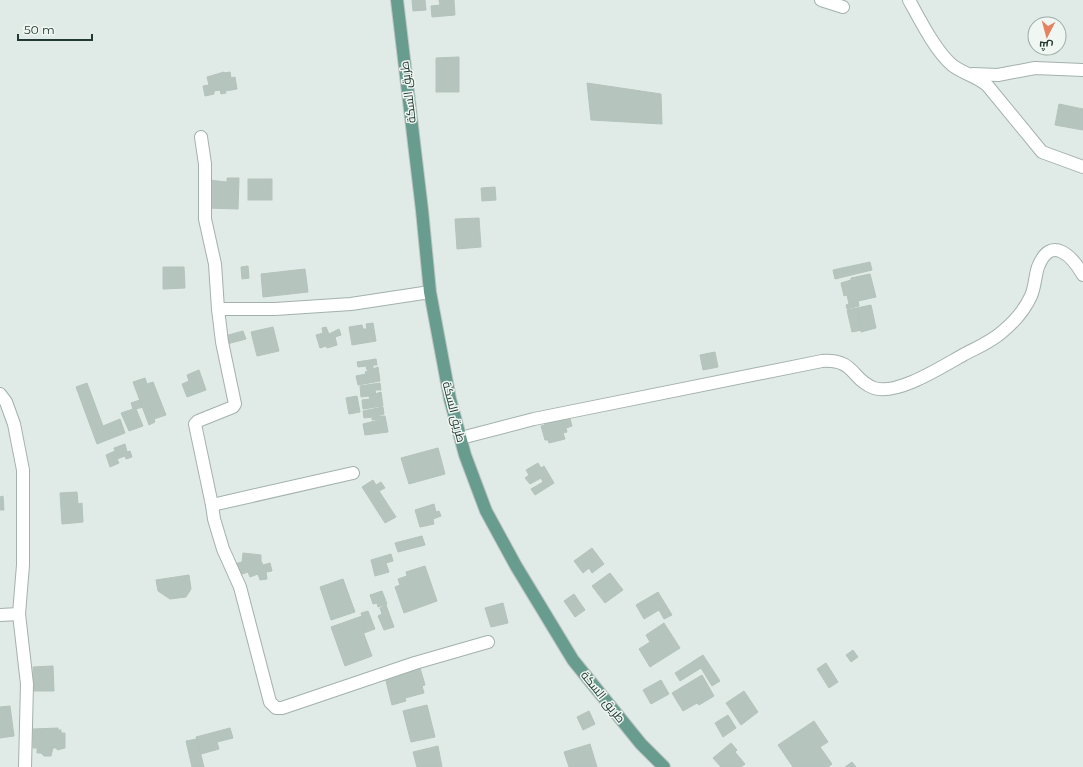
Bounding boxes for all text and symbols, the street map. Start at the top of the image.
scale bar [18,16,92,42]
north arrow [1027,16,1067,56]
text: 50 m [24,22,55,37]
text: ش [1038,38,1054,54]
street label: طريق السكة [396,60,419,124]
street label: طريق السكة [440,380,469,444]
street label: طريق السكة [578,668,629,726]

